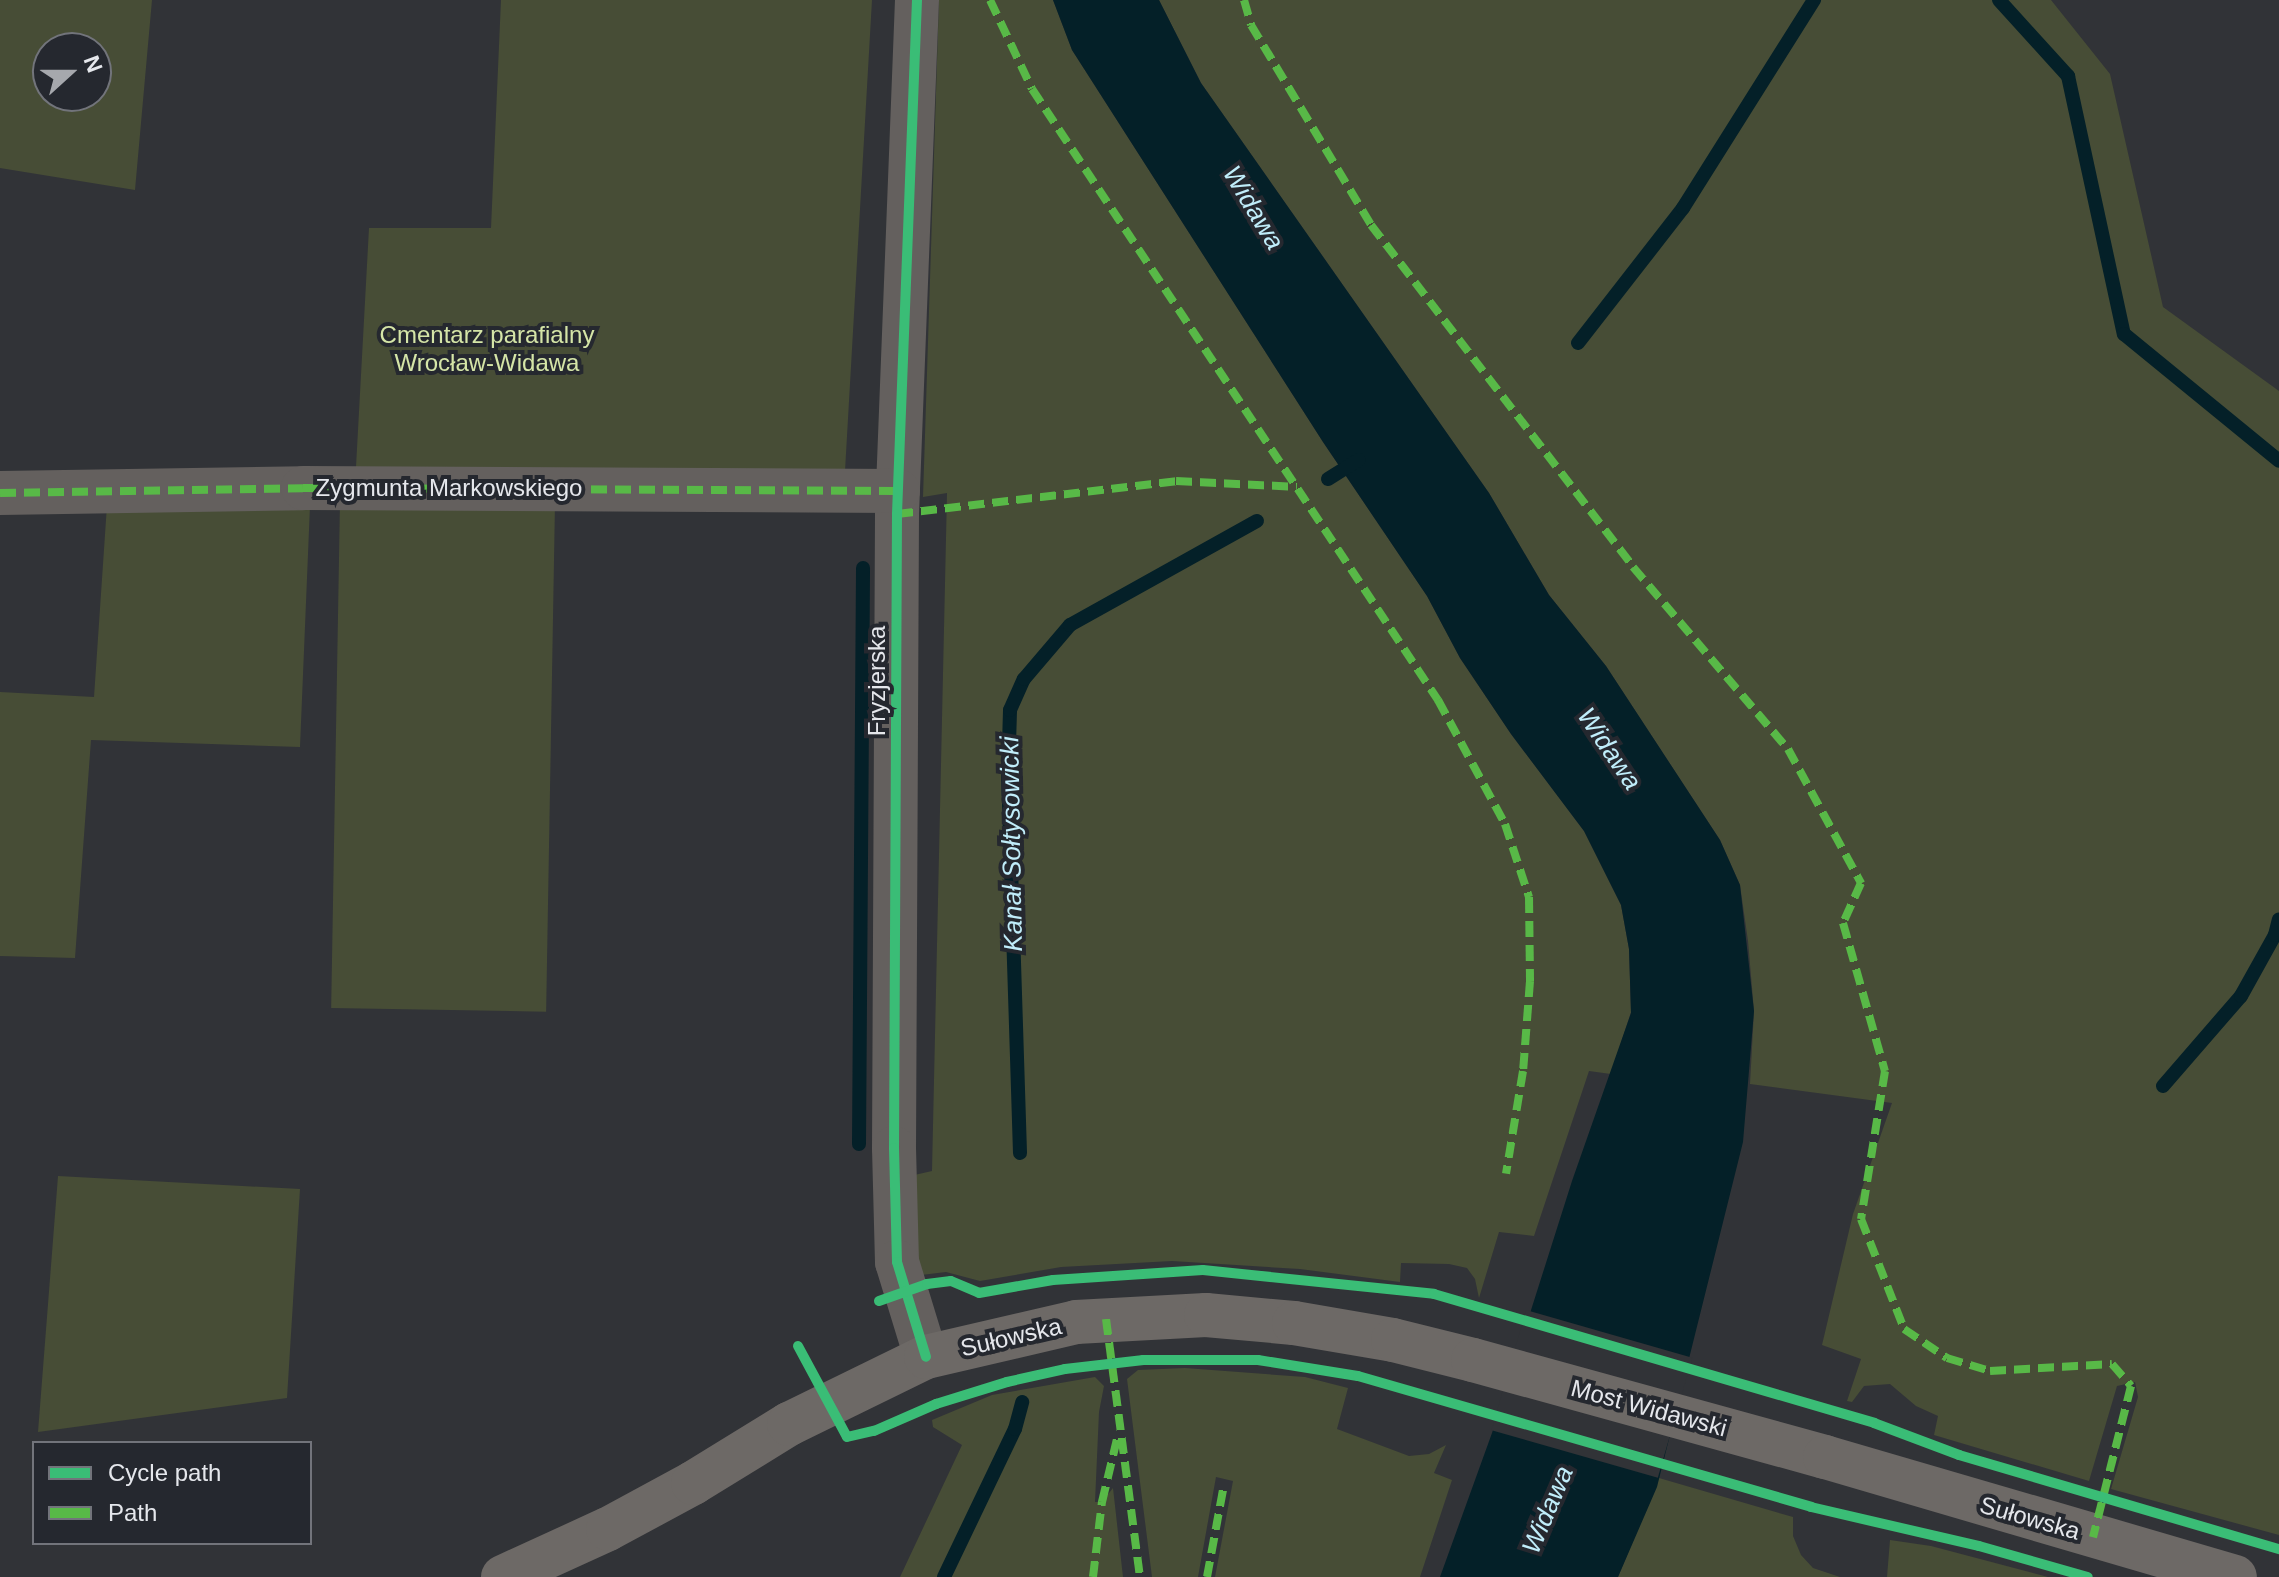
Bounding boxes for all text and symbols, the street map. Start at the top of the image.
north arrow [32,32,112,112]
text: N [78,52,108,76]
water label: Widawa [1216,160,1290,256]
park label: Cmentarz parafialny Wrocław-Widawa [380,321,594,377]
street label: Zygmunta Markowskiego [316,474,582,502]
street label: Fryzjerska [863,626,891,736]
water label: Widawa [1570,702,1648,796]
water label: Kanał Sołtysowicki [995,736,1029,952]
street label: Sułowska [958,1311,1064,1363]
street label: Most Widawski [1568,1373,1730,1443]
legend [32,1441,312,1545]
text: Cycle path [108,1459,221,1486]
water label: Widawa [1516,1461,1580,1559]
street label: Sułowska [1977,1490,2083,1546]
text: Path [108,1499,157,1526]

